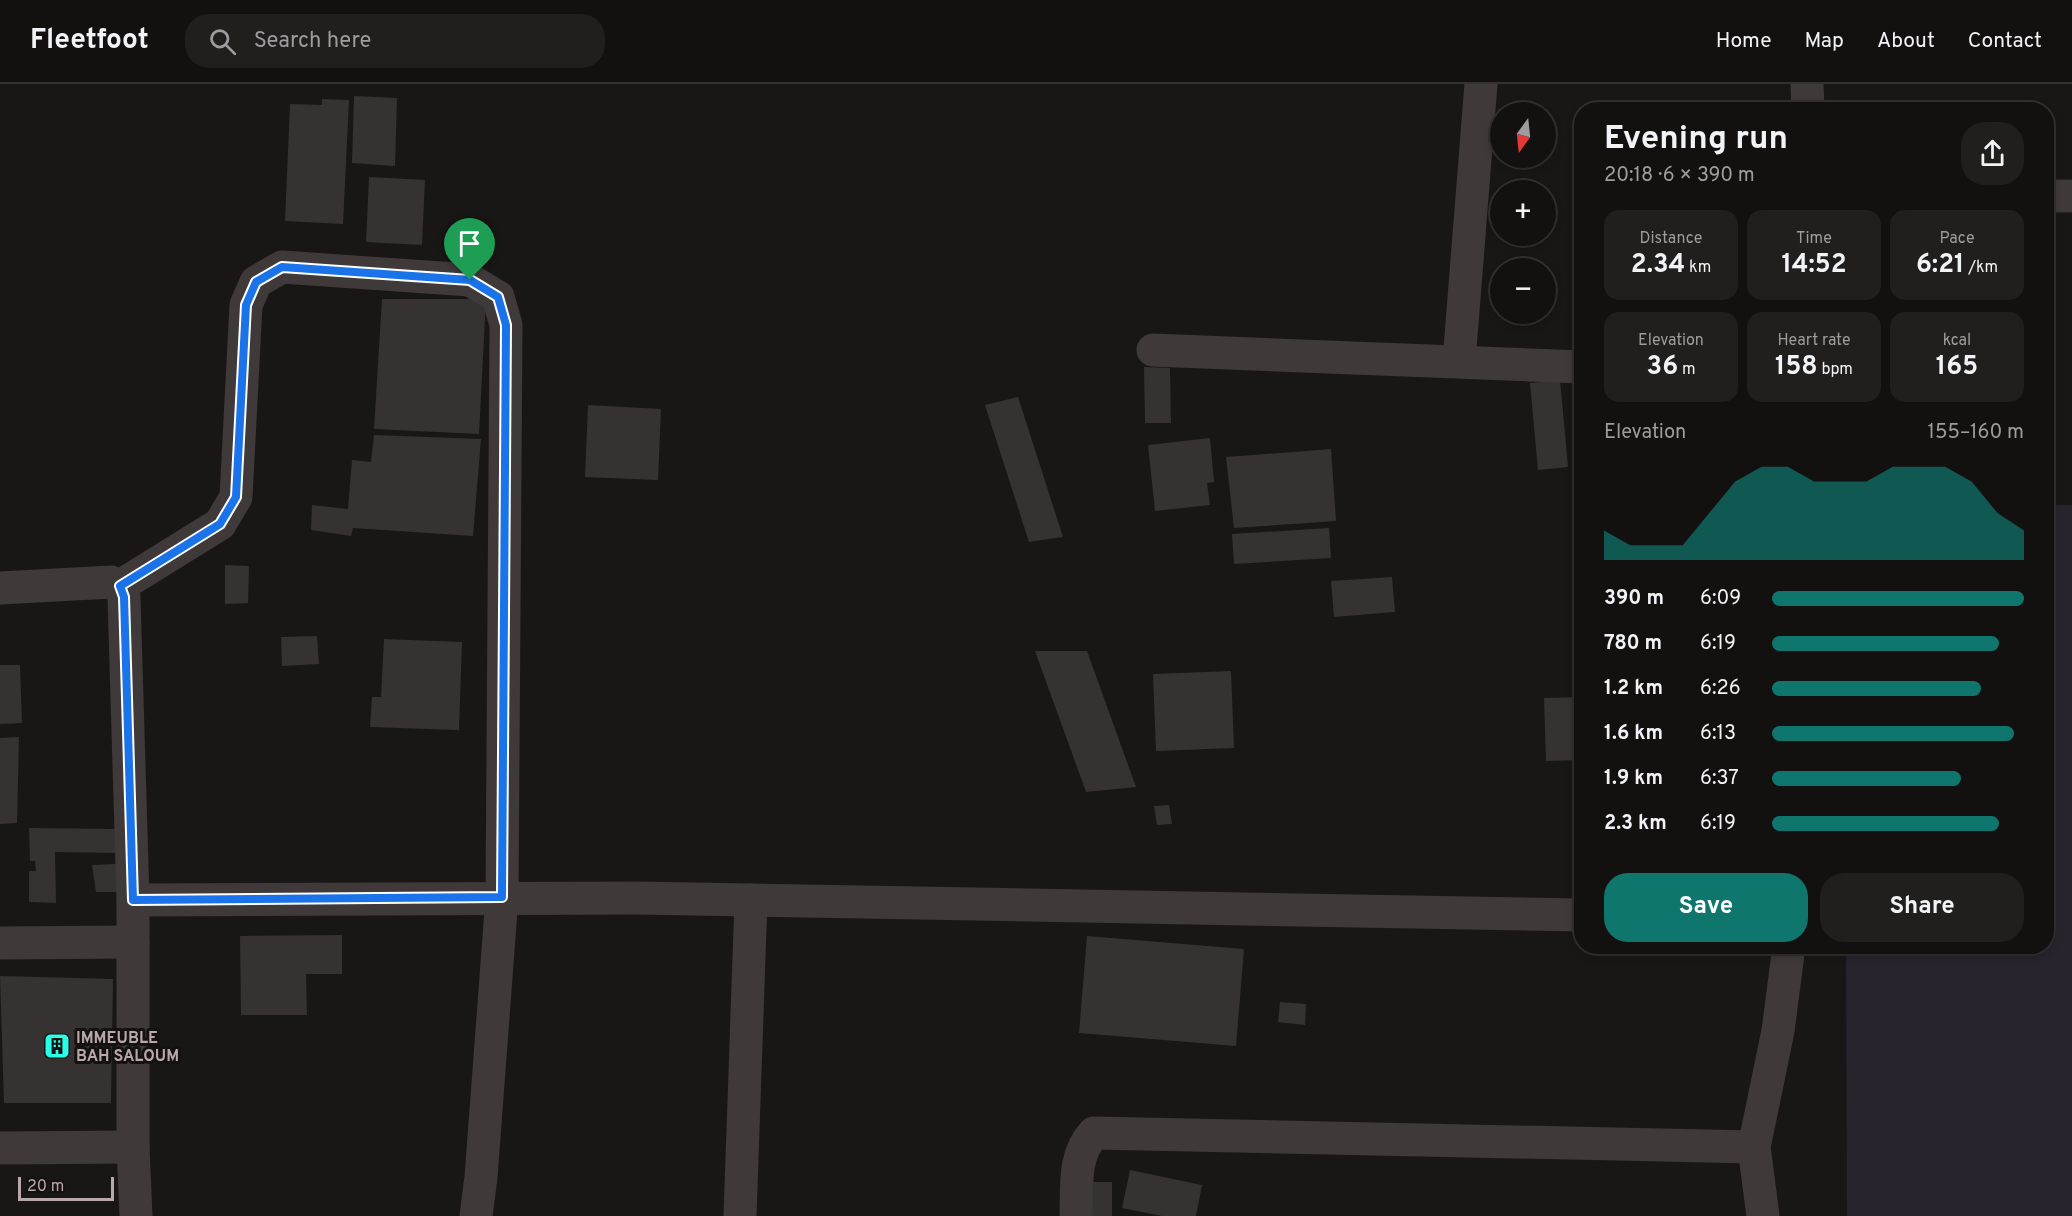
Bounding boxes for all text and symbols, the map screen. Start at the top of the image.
search box [185,14,605,68]
text: Fleetfoot [30,23,149,59]
icon: search [206,25,239,58]
text: Search here [254,28,371,55]
text: Home [1716,28,1772,55]
text: Map [1805,28,1844,55]
text: About [1877,28,1935,55]
text: Contact [1968,28,2042,55]
north arrow [1490,102,1556,168]
map controls [1490,102,1556,324]
text: Evening run [1604,119,1788,161]
button: share [1961,122,2024,185]
text: 20:18 · 6 × 390 m [1604,163,1755,189]
button: + [1490,180,1556,246]
pin [444,218,495,280]
icon: arrive [453,227,486,260]
text: Distance [1640,229,1702,249]
text: Time [1796,229,1832,249]
text: Pace [1939,229,1975,249]
text: 2.34 [1631,249,1685,282]
text: 14:52 [1781,249,1847,282]
text: 6:21 [1916,249,1965,282]
button: − [1490,258,1556,324]
text: km [1685,258,1711,278]
text: /km [1965,258,1998,278]
text: Elevation [1638,331,1704,351]
text: Heart rate [1777,331,1851,351]
text: kcal [1943,331,1971,351]
text: 36 [1647,351,1678,384]
text: 158 [1775,351,1818,384]
text: 165 [1936,351,1978,384]
text: m [1678,360,1695,380]
text: bpm [1818,360,1853,380]
text: Elevation [1604,420,1686,446]
text: 155–160 m [1928,420,2024,446]
text: 390 m [1604,586,1664,612]
text: 6:09 [1700,586,1741,612]
text: 780 m [1604,631,1662,657]
text: 6:19 [1700,631,1736,657]
text: 1.2 km [1604,676,1663,702]
text: 6:26 [1700,676,1741,702]
text: 1.6 km [1604,721,1663,747]
text: 6:13 [1700,721,1736,747]
text: 1.9 km [1604,766,1663,792]
text: 6:37 [1700,766,1739,792]
text: 2.3 km [1604,811,1667,837]
text: 6:19 [1700,811,1736,837]
button: Save [1604,873,1808,942]
button: Share [1820,873,2024,942]
place label: IMMEUBLE BAH SALOUM [76,1029,179,1067]
building icon: IMMEUBLE BAH SALOUM [42,1031,72,1061]
scale bar [18,1174,114,1202]
text: 20 m [27,1177,64,1197]

